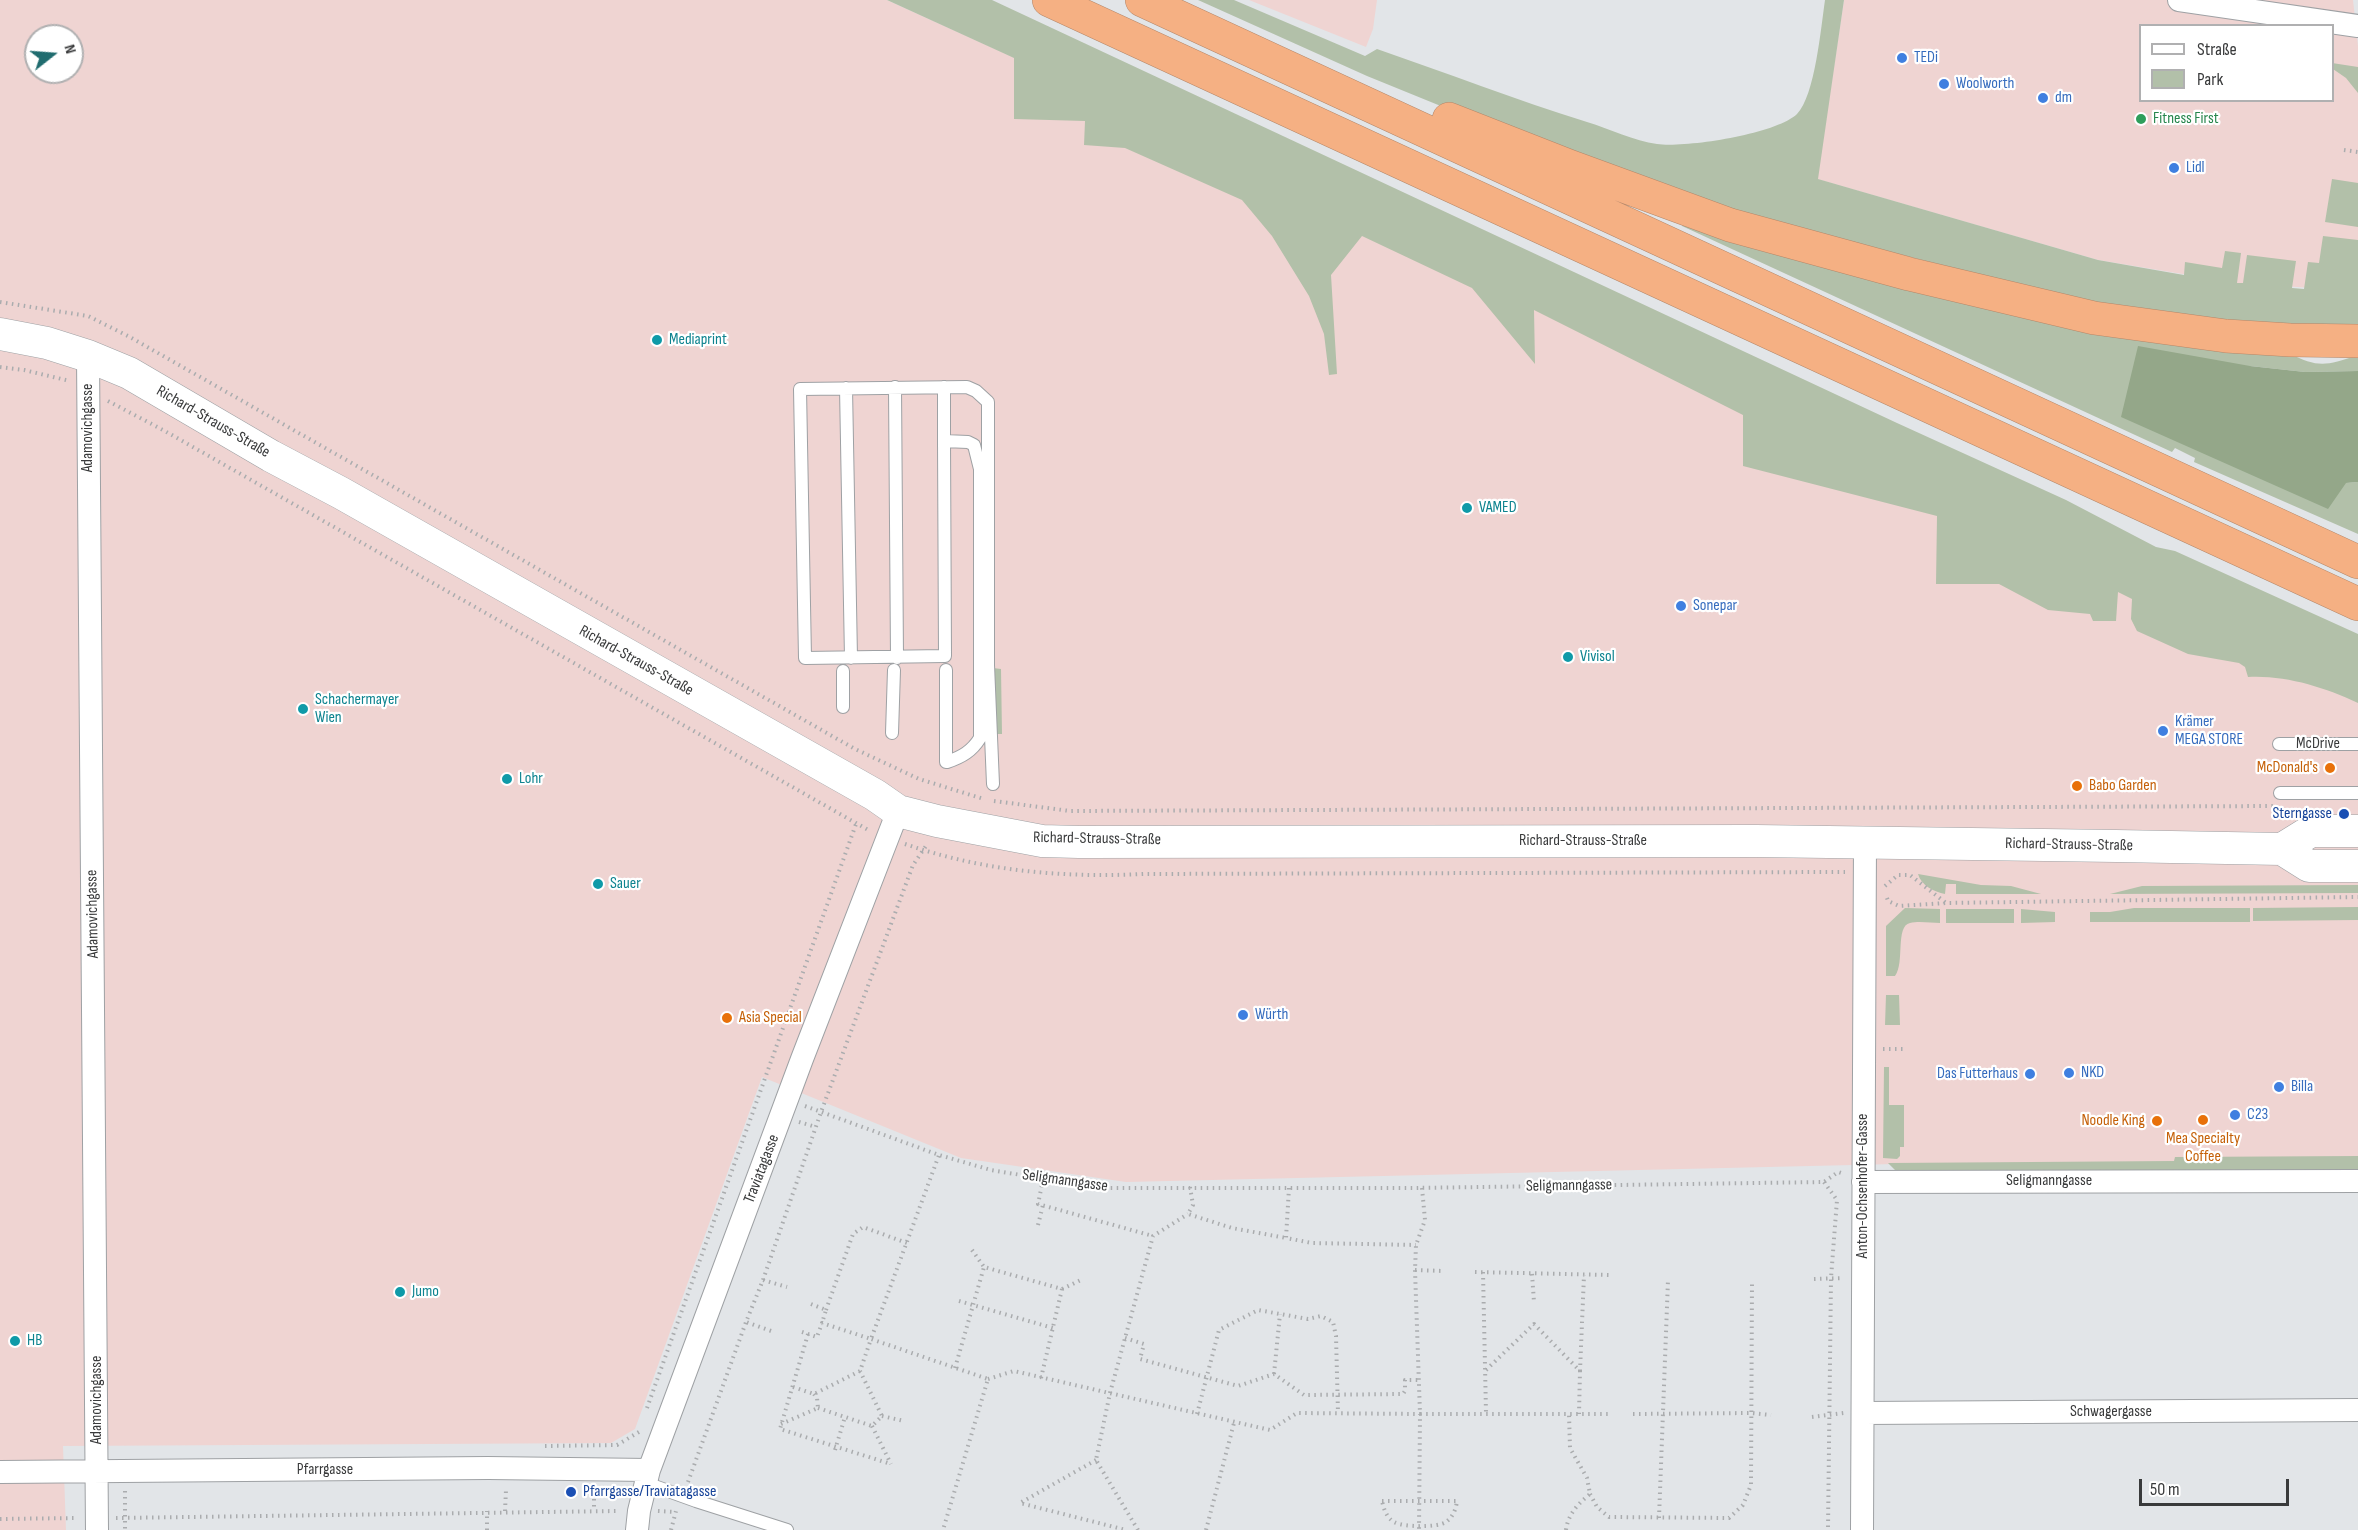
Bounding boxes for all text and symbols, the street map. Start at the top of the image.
north arrow [24,24,84,84]
legend [2139,24,2334,102]
text: Straße [2197,39,2237,60]
text: N [59,42,80,56]
place label: TEDi [1914,48,1938,68]
marker: TEDi [1895,51,1909,65]
text: Park [2197,69,2223,90]
place label: Woolworth [1956,74,2014,94]
marker: Woolworth [1937,77,1951,91]
place label: dm [2055,88,2072,108]
marker: dm [2036,91,2050,105]
place label: Fitness First [2153,109,2219,129]
marker: Fitness First [2134,112,2148,126]
place label: Lidl [2186,158,2205,178]
marker: Lidl [2167,161,2181,175]
place label: Mediaprint [669,330,727,350]
marker: Mediaprint [650,333,664,347]
street label: Richard-Strauss-Straße [153,382,273,462]
street label: Adamovichgasse [78,384,98,472]
place label: VAMED [1479,498,1517,518]
marker: VAMED [1460,501,1474,515]
place label: Sonepar [1693,596,1737,616]
marker: Sonepar [1674,599,1688,613]
street label: Richard-Strauss-Straße [575,622,697,700]
place label: Vivisol [1580,647,1615,667]
marker: Vivisol [1561,650,1575,664]
place label: Schachermayer Wien [315,690,399,728]
marker: Schachermayer Wien [296,702,310,716]
place label: Krämer MEGA STORE [2175,712,2243,750]
marker: Krämer MEGA STORE [2156,724,2170,738]
street label: McDrive [2296,734,2340,754]
place label: McDonald's [2257,758,2318,778]
marker: McDonald's [2323,761,2337,775]
place label: Lohr [519,769,543,789]
marker: Lohr [500,772,514,786]
place label: Babo Garden [2089,776,2157,796]
marker: Babo Garden [2070,779,2084,793]
place label: Sterngasse [2272,804,2332,824]
marker: Sterngasse [2337,807,2351,821]
street label: Richard-Strauss-Straße [1033,828,1161,850]
street label: Richard-Strauss-Straße [1519,831,1647,851]
street label: Richard-Strauss-Straße [2005,834,2133,856]
street label: Adamovichgasse [83,869,103,959]
place label: Sauer [610,874,641,894]
marker: Sauer [591,877,605,891]
place label: Würth [1255,1005,1288,1025]
place label: Asia Special [739,1008,802,1028]
marker: Würth [1236,1008,1250,1022]
marker: Asia Special [720,1011,734,1025]
place label: NKD [2081,1063,2104,1083]
place label: Das Futterhaus [1937,1064,2018,1084]
marker: NKD [2062,1066,2076,1080]
marker: Das Futterhaus [2023,1067,2037,1081]
place label: Billa [2291,1077,2313,1097]
marker: Billa [2272,1080,2286,1094]
place label: C23 [2247,1105,2268,1125]
marker: C23 [2228,1108,2242,1122]
place label: Noodle King [2081,1111,2145,1131]
marker: Mea Specialty Coffee [2196,1113,2210,1127]
street label: Anton-Ochsenhofer-Gasse [1853,1114,1873,1258]
marker: Noodle King [2150,1114,2164,1128]
place label: Mea Specialty Coffee [2166,1129,2240,1167]
street label: Traviatagasse [740,1132,784,1206]
street label: Seligmanngasse [1021,1165,1109,1197]
street label: Seligmanngasse [2006,1171,2092,1191]
street label: Seligmanngasse [1526,1176,1612,1196]
place label: Jumo [412,1282,439,1302]
marker: Jumo [393,1285,407,1299]
place label: HB [27,1331,42,1351]
marker: HB [8,1334,22,1348]
street label: Adamovichgasse [87,1356,107,1444]
street label: Schwagergasse [2070,1402,2152,1422]
street label: Pfarrgasse [297,1460,353,1480]
scale bar [2142,1467,2292,1505]
text: 50 m [2150,1479,2180,1500]
place label: Pfarrgasse/Traviatagasse [583,1482,716,1502]
marker: Pfarrgasse/Traviatagasse [564,1485,578,1499]

